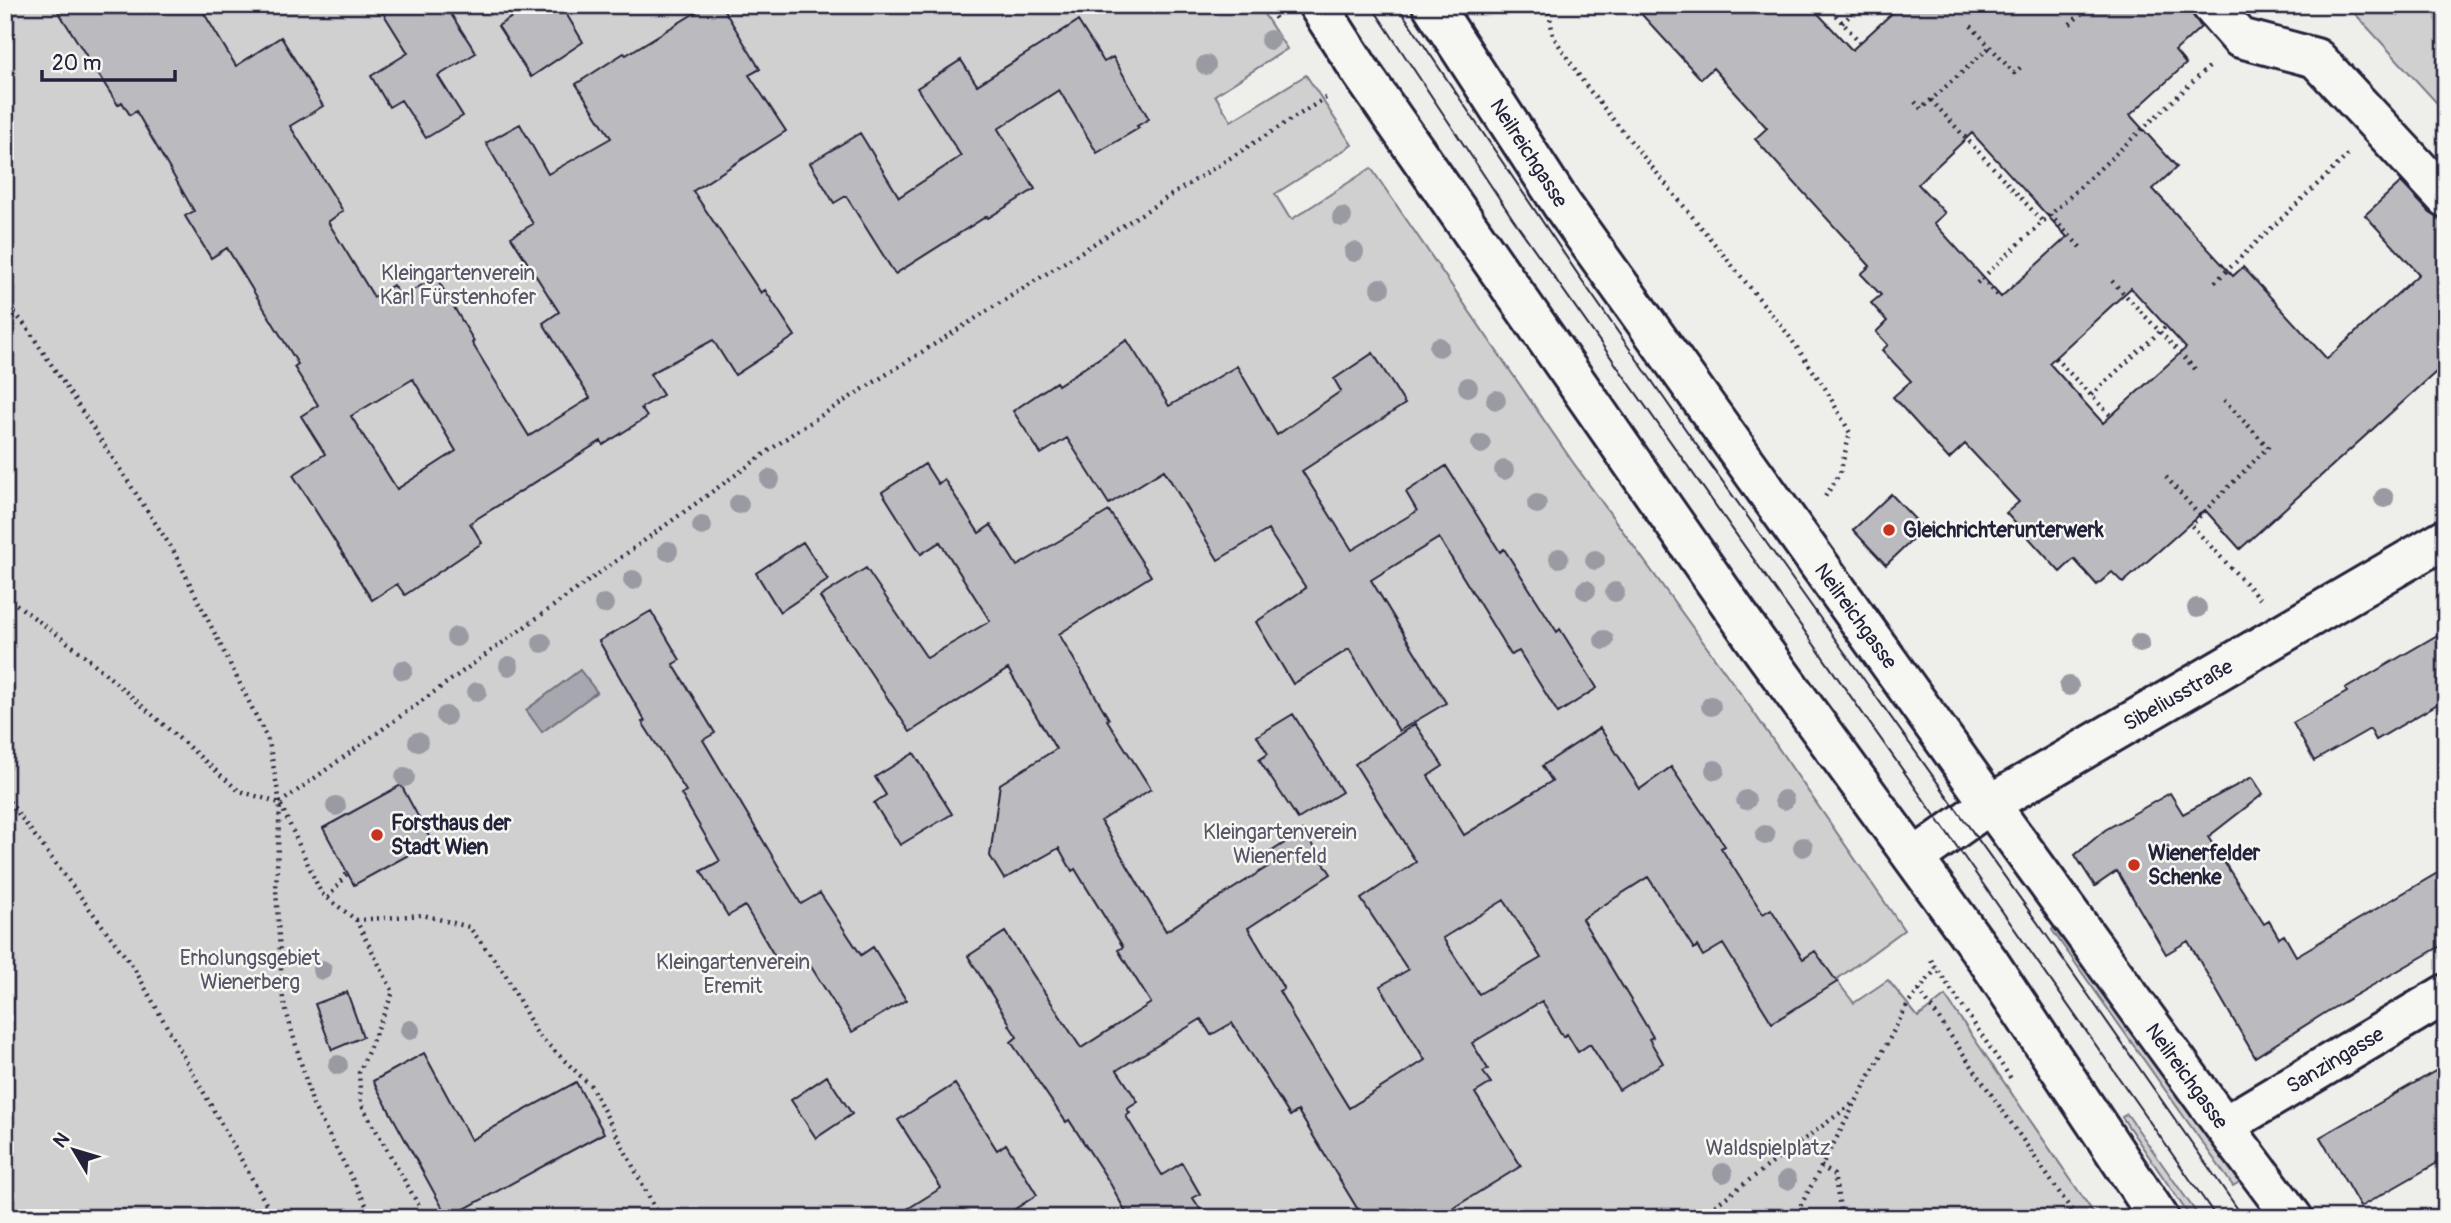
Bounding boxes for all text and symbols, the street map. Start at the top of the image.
scale bar [42,38,175,82]
text: 20 m [52,50,101,77]
street label: Neilreichgasse [1483,94,1574,213]
park label: Kleingartenverein Karl Fürstenhofer [380,260,537,311]
place label: Gleichrichterunterwerk [1903,517,2104,544]
marker: Gleichrichterunterwerk [1881,522,1897,538]
street label: Neilreichgasse [1808,558,1903,675]
street label: Sibeliusstraße [2119,653,2238,738]
place label: Forsthaus der Stadt Wien [391,810,512,861]
park label: Kleingartenverein Wienerfeld [1203,819,1357,870]
marker: Forsthaus der Stadt Wien [369,827,385,843]
place label: Wienerfelder Schenke [2148,840,2261,891]
marker: Wienerfelder Schenke [2126,857,2142,873]
park label: Erholungsgebiet Wienerberg [180,945,321,996]
park label: Kleingartenverein Eremit [656,949,810,1000]
street label: Neilreichgasse [2139,1018,2234,1135]
street label: Sanzingasse [2282,1020,2390,1100]
north arrow [38,1114,108,1184]
text: N [48,1128,75,1153]
park label: Waldspielplatz [1706,1135,1830,1162]

